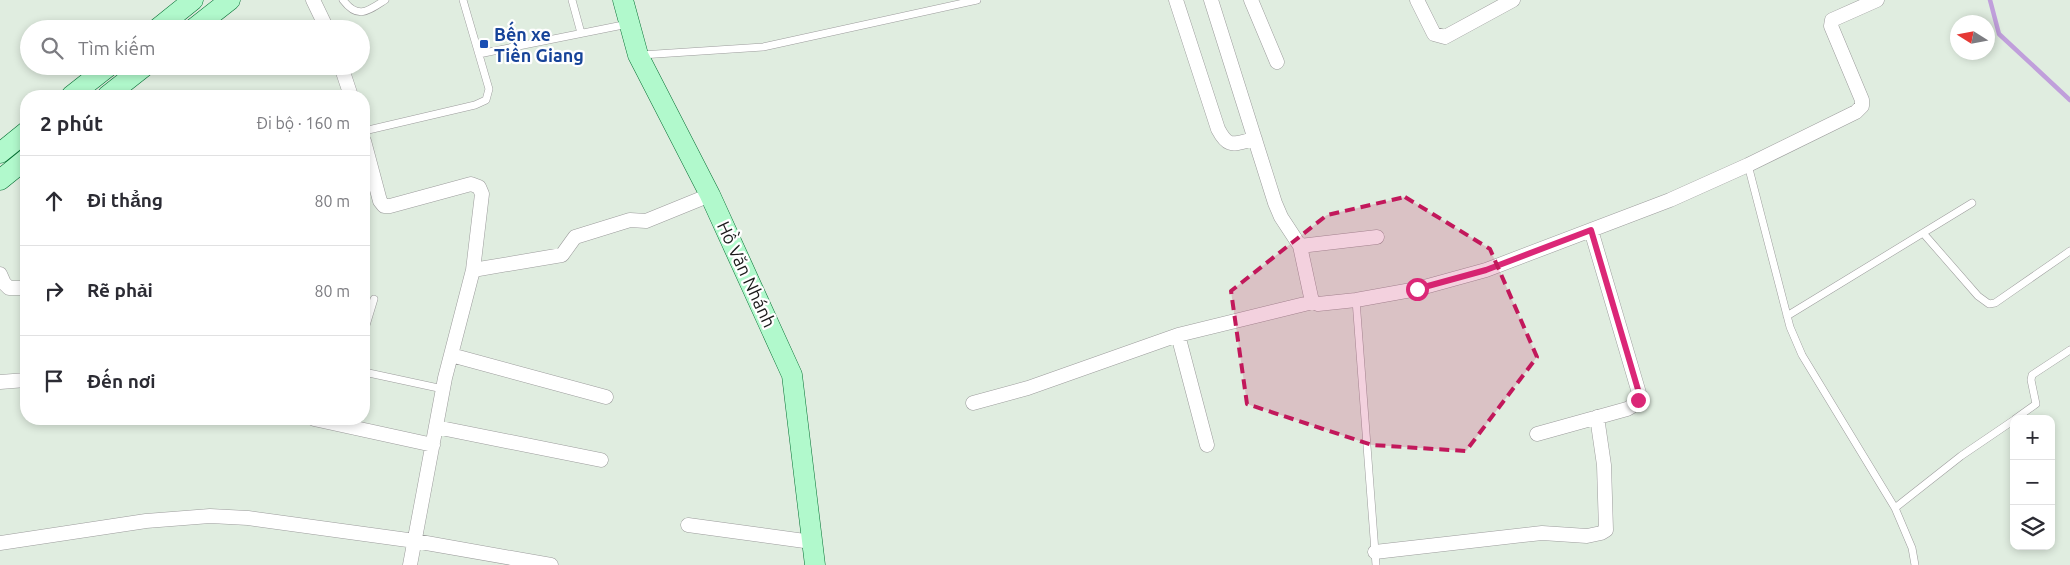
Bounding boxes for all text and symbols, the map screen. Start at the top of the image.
north arrow [1950,15,1995,60]
search box [20,20,370,75]
place label: Bến xe Tiền Giang [494,21,584,65]
icon: search [38,34,66,62]
text: Tìm kiếm [78,37,155,59]
marker: Bến xe Tiền Giang [478,38,490,50]
text: 2 phút [40,111,103,135]
text: Đi bộ · 160 m [256,114,350,132]
icon: ahead [40,187,68,215]
text: Đi thẳng [87,189,163,211]
text: 80 m [314,192,350,210]
street label: Hồ Văn Nhánh [714,217,783,330]
icon: right [40,277,68,305]
route start [1406,278,1429,301]
text: Rẽ phải [87,279,153,301]
text: 80 m [314,282,350,300]
icon: arrive [40,367,68,395]
text: Đến nơi [87,370,156,392]
route end [1627,389,1650,412]
map controls [2010,415,2055,550]
button: + [2010,415,2055,460]
button: − [2010,460,2055,505]
button: layers [2010,505,2055,550]

